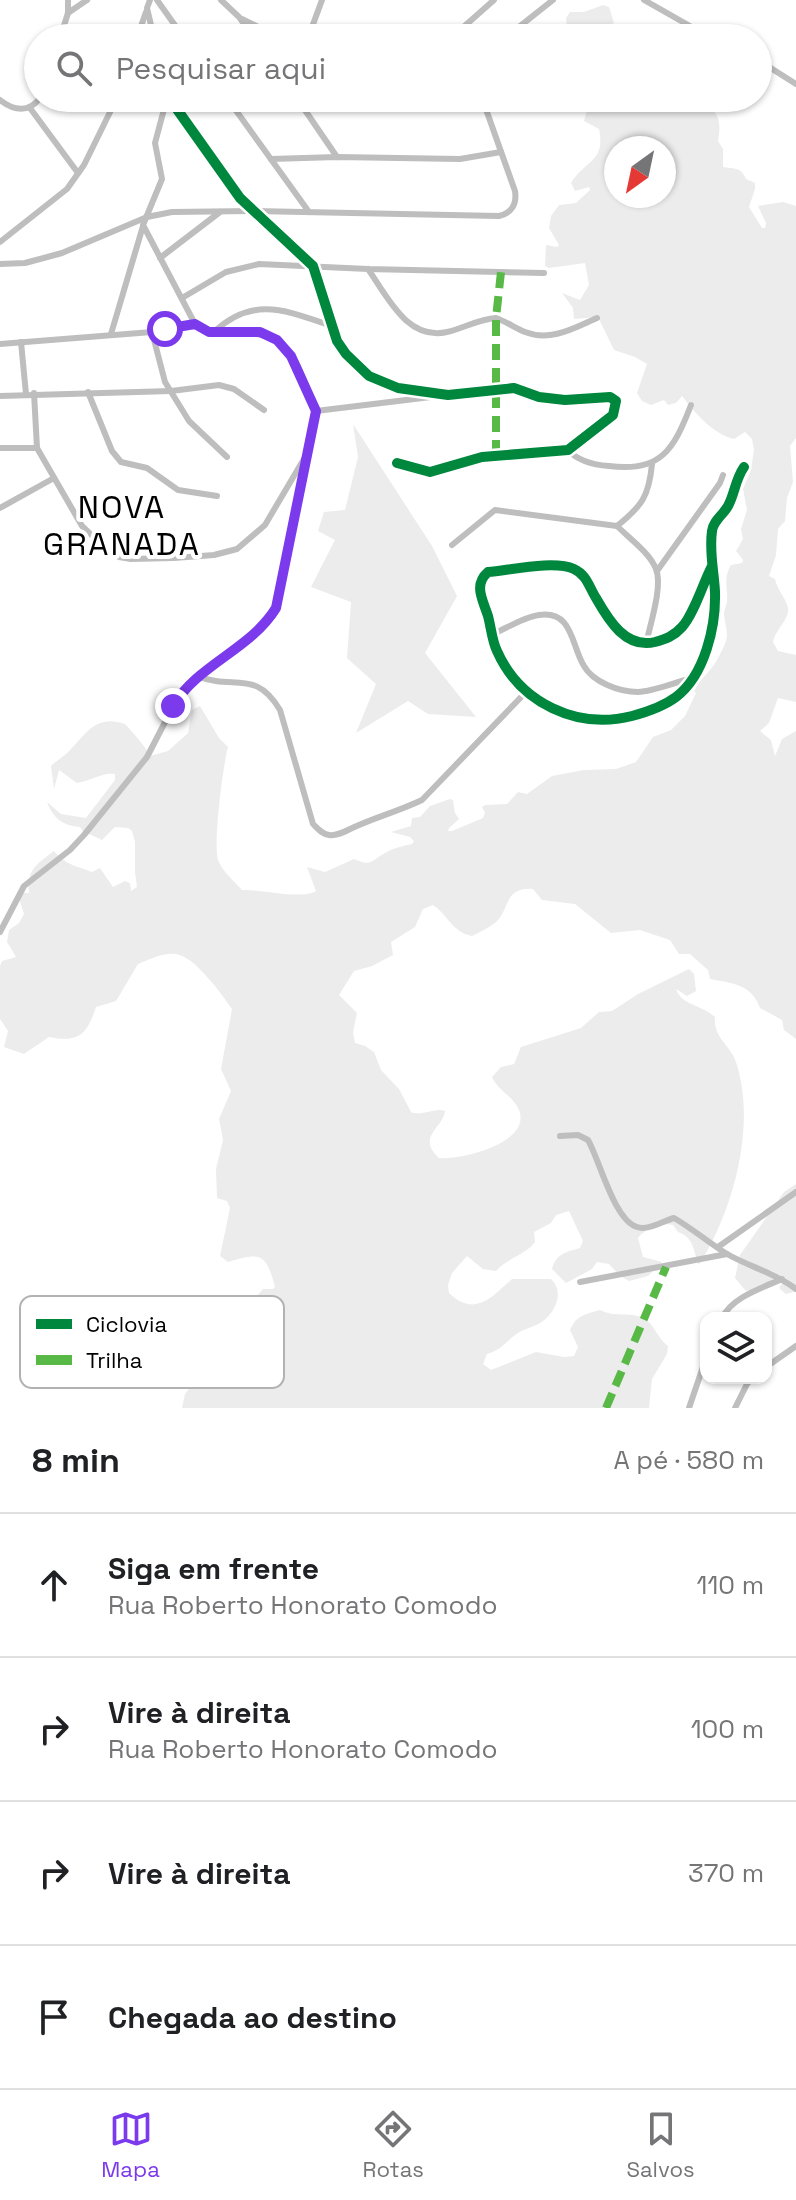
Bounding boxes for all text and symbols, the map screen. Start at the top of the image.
search box [24,24,772,112]
icon: search [52,46,96,90]
text: Pesquisar aqui [116,49,326,88]
north arrow [604,136,676,208]
route start [147,311,183,347]
district label: NOVA GRANADA [43,487,201,564]
route end [155,688,191,724]
legend [20,1296,284,1388]
text: Ciclovia [86,1310,167,1338]
map controls [700,1312,772,1384]
button: layers [700,1312,772,1384]
text: Trilha [86,1346,143,1374]
text: 8 min [32,1439,120,1482]
text: A pé · 580 m [613,1443,764,1477]
text: Siga em frente [108,1549,319,1588]
icon: ahead [32,1563,76,1607]
text: 110 m [697,1568,764,1602]
text: Rua Roberto Honorato Comodo [108,1588,497,1622]
text: Vire à direita [108,1693,291,1732]
icon: right [32,1707,76,1751]
text: 100 m [691,1712,764,1746]
text: Rua Roberto Honorato Comodo [108,1732,497,1766]
icon: right [32,1851,76,1895]
text: Vire à direita [108,1854,291,1893]
text: 370 m [688,1856,764,1890]
icon: arrive [32,1995,76,2039]
text: Chegada ao destino [108,1998,397,2037]
tab: Mapa [101,2107,160,2183]
tab: Rotas [363,2107,424,2183]
tab: Salvos [626,2107,695,2183]

